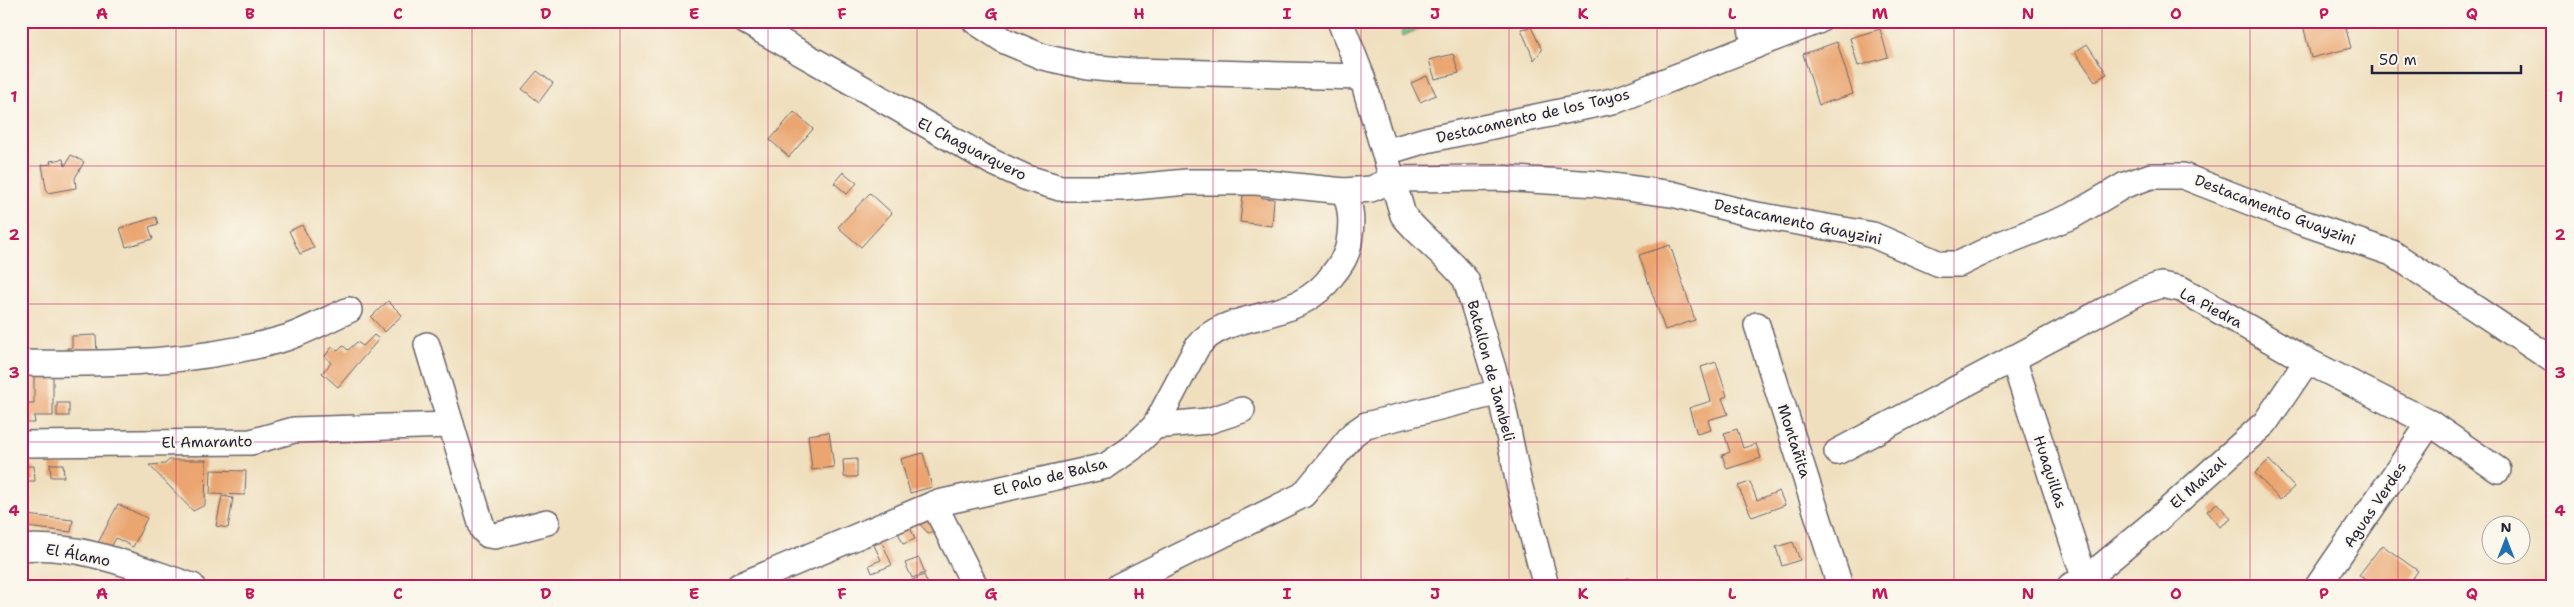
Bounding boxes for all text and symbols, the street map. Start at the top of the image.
text: A [96,3,108,24]
text: B [245,3,255,24]
text: C [393,3,403,24]
text: D [540,3,552,24]
text: E [689,3,699,24]
text: F [837,3,847,24]
text: G [985,3,998,24]
text: H [1133,3,1145,24]
text: I [1283,3,1292,24]
text: J [1430,3,1440,24]
text: K [1578,3,1589,24]
text: L [1728,3,1737,24]
text: M [1872,3,1889,24]
text: N [2022,3,2034,24]
text: O [2170,3,2182,24]
text: P [2319,3,2329,24]
text: Q [2466,3,2478,24]
scale bar [2372,42,2520,74]
text: 50 m [2379,50,2417,70]
street label: Destacamento de los Tayos [1434,84,1632,148]
text: 1 [10,86,18,107]
text: 1 [2556,86,2564,107]
street label: El Chaguarquero [914,113,1030,185]
street label: Destacamento Guayzini [2192,170,2358,250]
street label: Destacamento Guayzini [1712,194,1884,250]
text: 2 [8,224,20,245]
text: 2 [2554,224,2566,245]
street label: La Piedra [2176,283,2246,333]
street label: Batallon de Jambeli [1463,298,1519,444]
text: 3 [8,362,20,383]
text: 3 [2554,362,2566,383]
street label: Montañita [1773,402,1816,481]
street label: El Amaranto [161,431,253,453]
street label: Huaquillas [2029,433,2071,511]
street label: El Maizal [2166,452,2231,513]
street label: El Palo de Balsa [991,453,1110,501]
street label: Aguas Verdes [2339,458,2411,552]
text: 4 [8,500,20,521]
text: 4 [2554,500,2566,521]
north arrow [2482,514,2532,564]
text: N [2500,518,2512,536]
street label: El Álamo [44,538,112,571]
text: A [96,583,108,604]
text: B [245,583,255,604]
text: C [393,583,403,604]
text: D [540,583,552,604]
text: E [689,583,699,604]
text: F [837,583,847,604]
text: G [985,583,998,604]
text: H [1133,583,1145,604]
text: I [1283,583,1292,604]
text: J [1430,583,1440,604]
text: K [1578,583,1589,604]
text: L [1728,583,1737,604]
text: M [1872,583,1889,604]
text: N [2022,583,2034,604]
text: O [2170,583,2182,604]
text: P [2319,583,2329,604]
text: Q [2466,583,2478,604]

